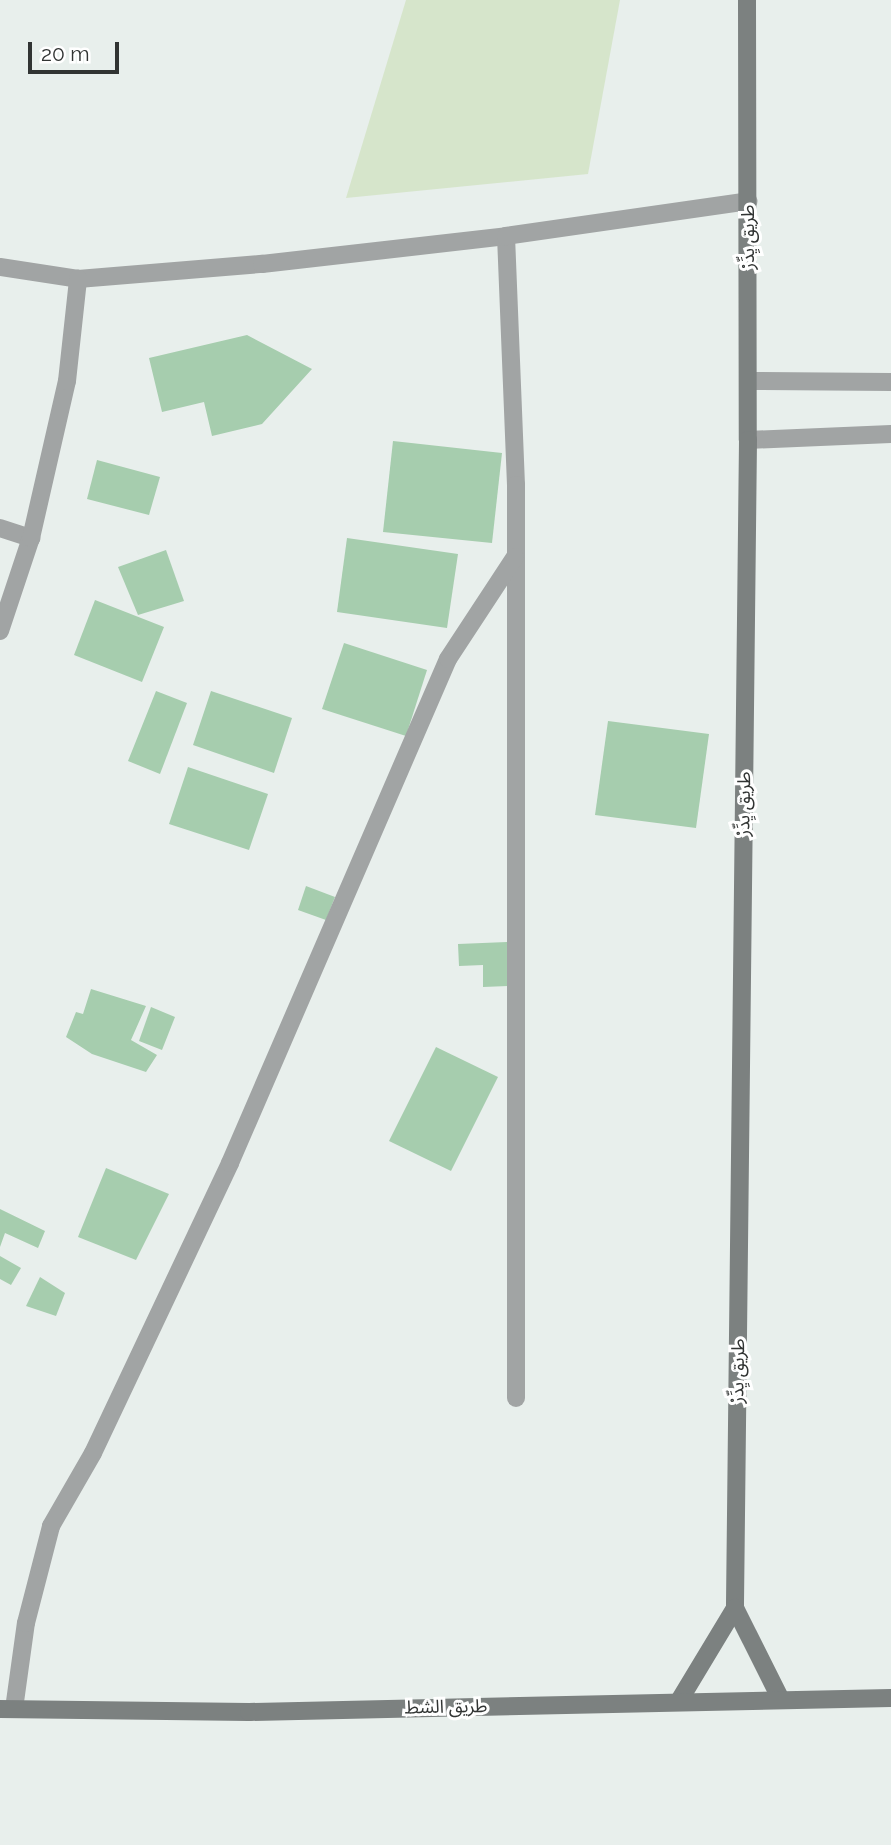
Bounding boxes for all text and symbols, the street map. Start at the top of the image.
scale bar [32,28,122,72]
text: 20 m [41,41,89,66]
street label: طريق يِدِّرْ [737,205,759,269]
street label: طريق يِدِّرْ [733,771,755,837]
street label: طريق يِدِّرْ [727,1338,749,1404]
street label: طريق الشط [405,1695,487,1719]

